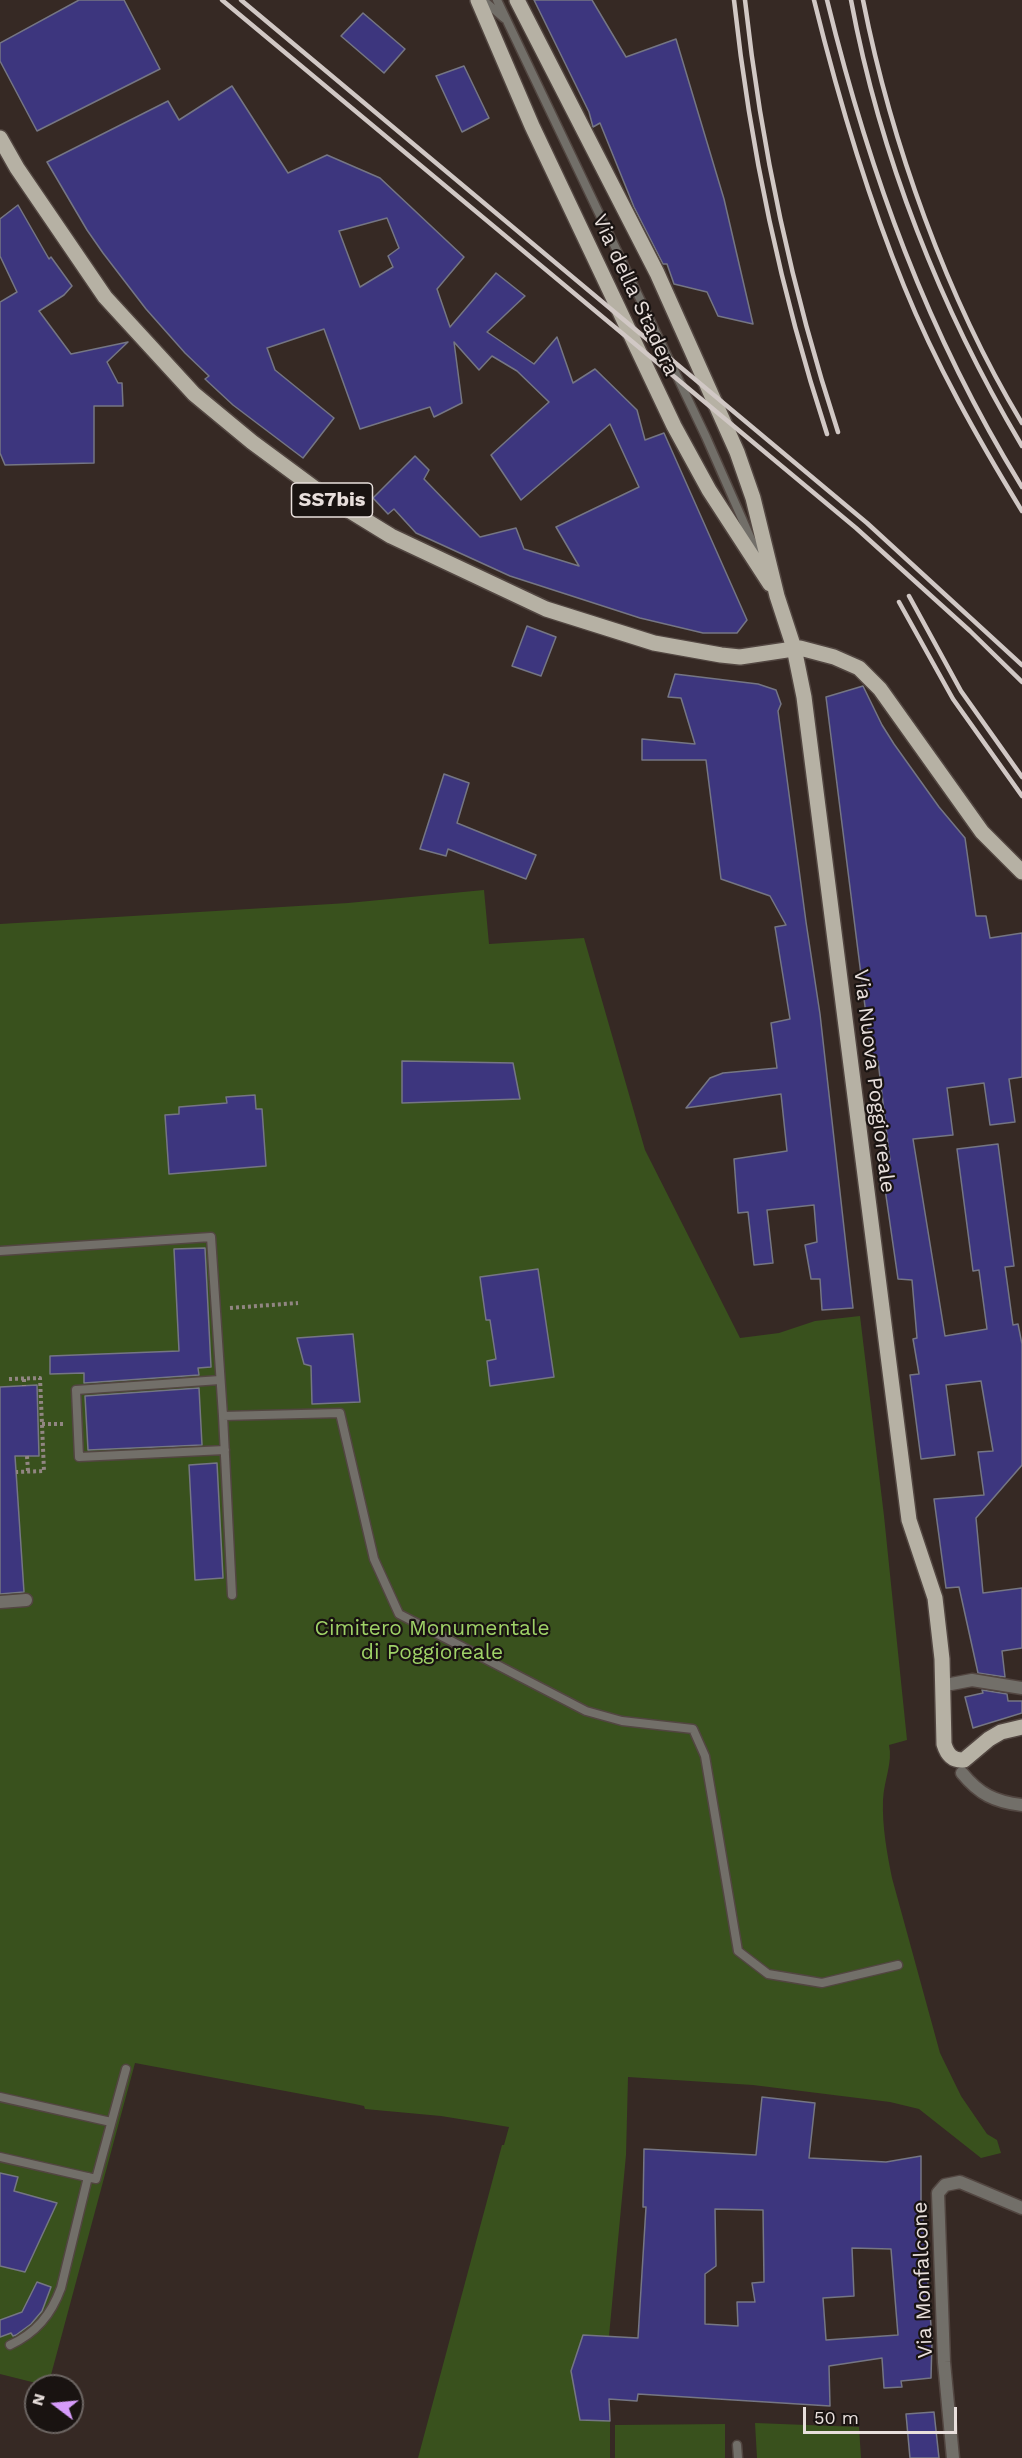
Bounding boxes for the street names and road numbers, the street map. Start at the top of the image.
street label: Via della Stadera [587,210,683,380]
road number: SS7bis [292,483,372,517]
street label: Via Nuova Poggioreale [848,968,900,1194]
street label: Via Monfalcone [908,2201,938,2359]

